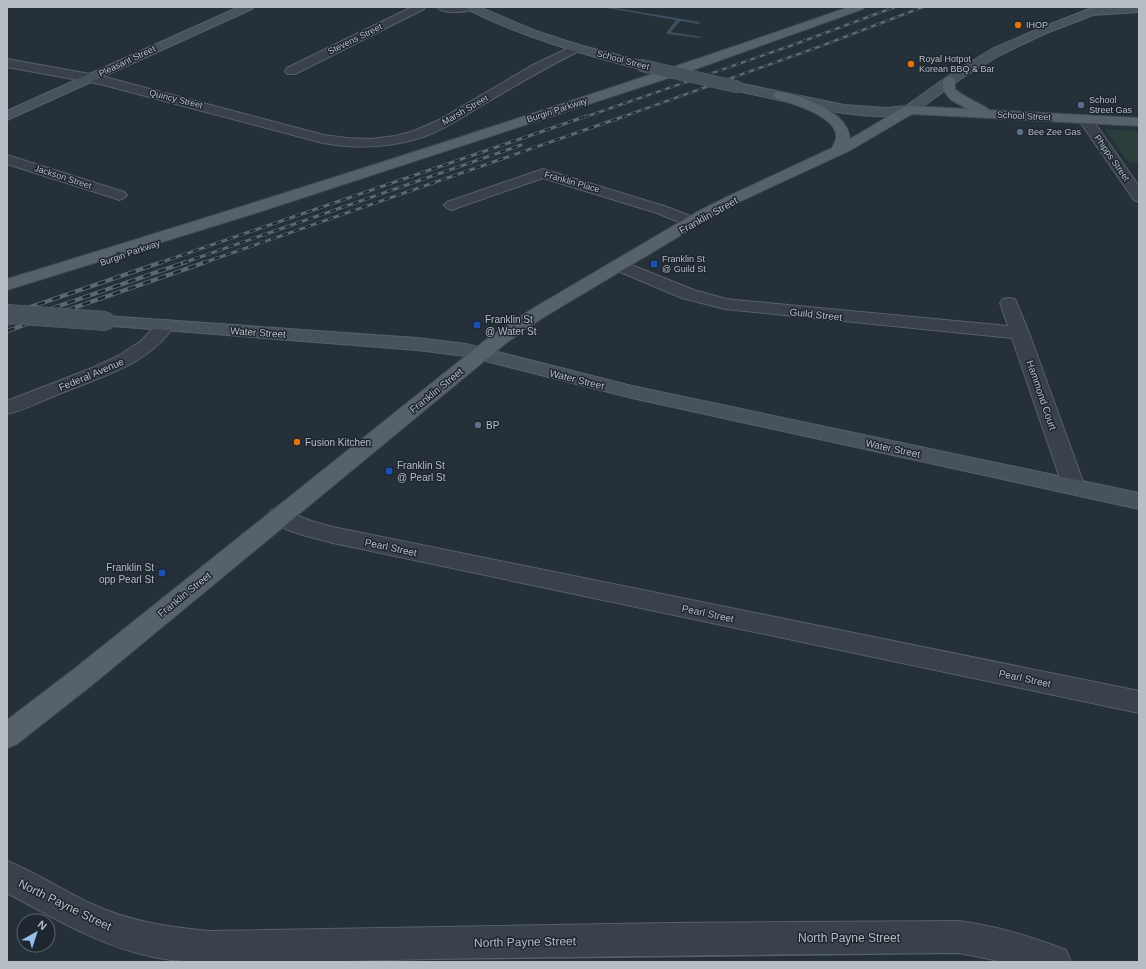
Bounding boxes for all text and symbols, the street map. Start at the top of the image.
marker: IHOP [1013,20,1023,30]
place label: IHOP [1026,20,1048,30]
street label: Stevens Street [326,21,384,56]
street label: Pleasant Street [97,43,157,79]
street label: School Street [596,48,651,72]
place label: Royal Hotpot Korean BBQ & Bar [919,54,995,74]
marker: Royal Hotpot Korean BBQ & Bar [906,59,916,69]
street label: Quincy Street [148,88,204,111]
street label: Marsh Street [440,93,490,127]
street label: Burgin Parkway [525,95,589,124]
place label: School Street Gas [1089,95,1133,115]
marker: School Street Gas [1076,100,1086,110]
street label: School Street [997,110,1052,122]
marker: Bee Zee Gas [1015,127,1025,137]
place label: Bee Zee Gas [1028,127,1082,137]
street label: Phipps Street [1092,133,1132,183]
street label: Jackson Street [33,163,93,191]
street label: Franklin Place [543,169,601,195]
street label: Franklin Street [677,195,740,236]
street label: Burgin Parkway [99,238,162,268]
place label: Franklin St @ Guild St [662,254,706,274]
marker: Franklin St @ Guild St [649,259,659,269]
street label: Guild Street [789,306,843,323]
place label: Franklin St @ Water St [485,314,537,337]
marker: Franklin St @ Water St [472,320,482,330]
street label: Water Street [230,325,286,340]
street label: Federal Avenue [57,356,126,393]
street label: Hammond Court [1024,359,1059,432]
street label: Franklin Street [408,366,465,415]
street label: Water Street [548,367,605,392]
marker: BP [473,420,483,430]
place label: BP [486,420,500,431]
marker: Fusion Kitchen [292,437,302,447]
place label: Fusion Kitchen [305,437,371,448]
street label: Water Street [864,437,922,460]
place label: Franklin St @ Pearl St [397,460,446,483]
marker: Franklin St @ Pearl St [384,466,394,476]
street label: Pearl Street [364,537,418,558]
place label: Franklin St opp Pearl St [99,562,154,585]
marker: Franklin St opp Pearl St [157,568,167,578]
street label: Franklin Street [156,570,213,619]
street label: Pearl Street [681,603,735,624]
street label: Pearl Street [998,668,1052,689]
street label: North Payne Street [16,876,114,934]
north arrow [16,913,56,953]
street label: North Payne Street [798,931,901,945]
street label: North Payne Street [474,934,577,950]

